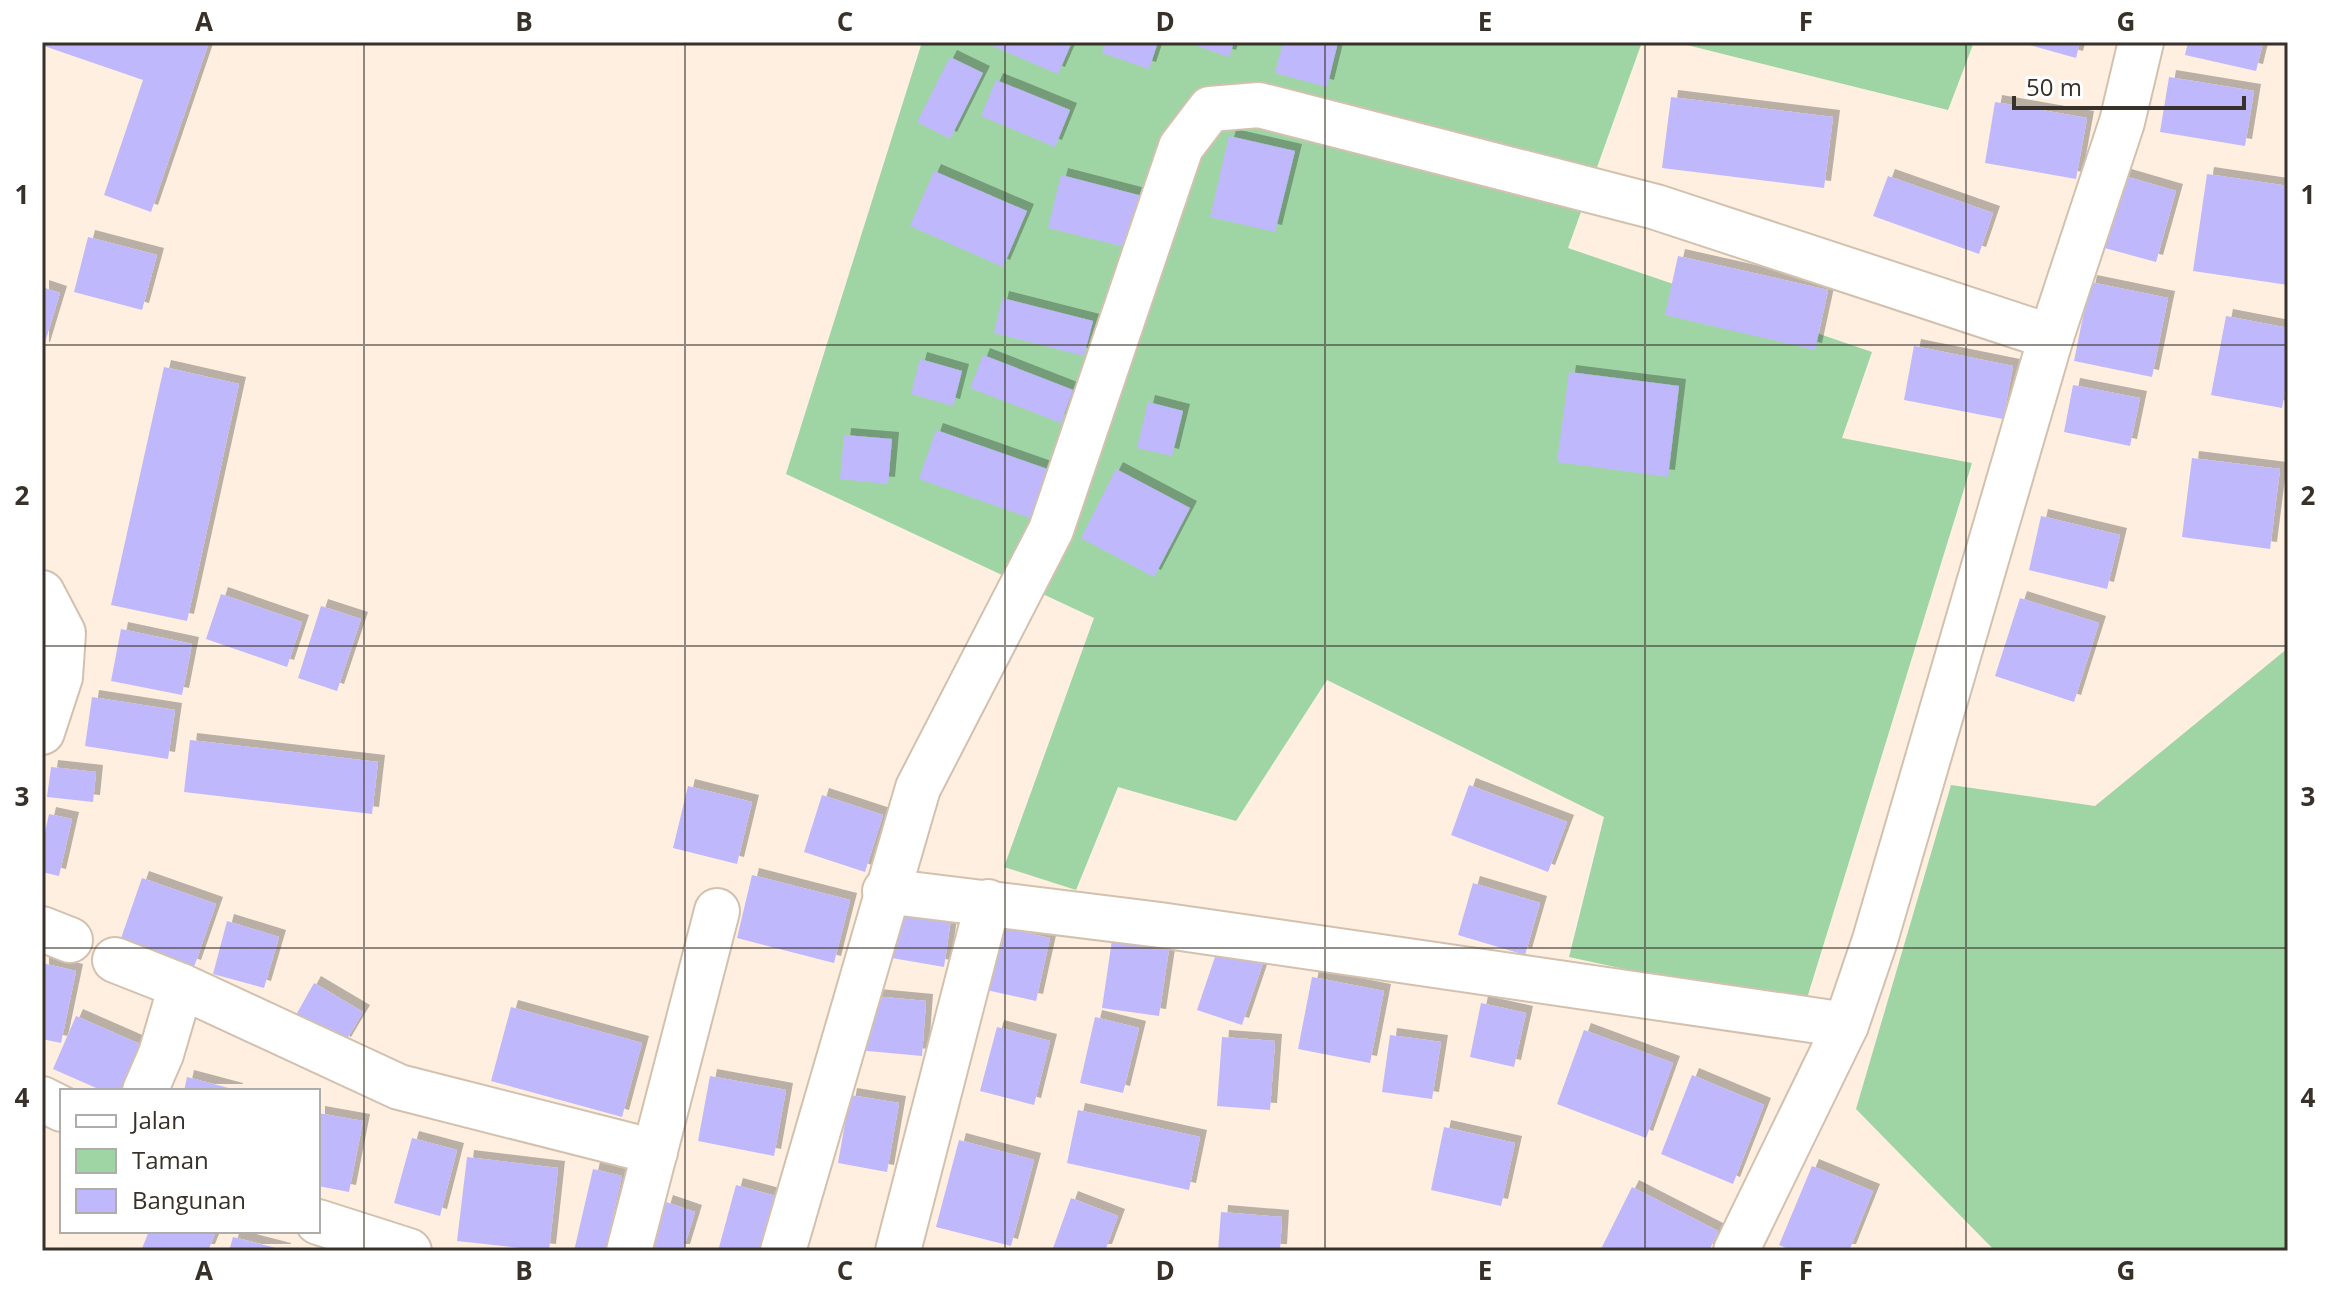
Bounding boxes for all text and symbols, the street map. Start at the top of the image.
text: A [195,3,213,39]
text: B [515,3,533,39]
text: C [837,3,853,39]
text: D [1155,3,1175,39]
text: E [1478,3,1492,39]
text: F [1799,3,1813,39]
text: G [2117,3,2135,39]
scale bar [2014,60,2244,110]
text: 50 m [2026,70,2082,103]
text: 1 [15,176,29,212]
text: 1 [2301,176,2315,212]
text: 2 [15,477,30,513]
text: 2 [2301,477,2316,513]
text: 3 [15,778,29,814]
text: 3 [2301,778,2315,814]
text: 4 [15,1079,30,1115]
text: 4 [2301,1079,2316,1115]
legend [60,1089,320,1233]
text: Jalan [130,1103,186,1136]
text: Taman [132,1143,209,1176]
text: Bangunan [132,1183,246,1216]
text: A [195,1252,213,1288]
text: B [515,1252,533,1288]
text: C [837,1252,853,1288]
text: D [1155,1252,1175,1288]
text: E [1478,1252,1492,1288]
text: F [1799,1252,1813,1288]
text: G [2117,1252,2135,1288]

